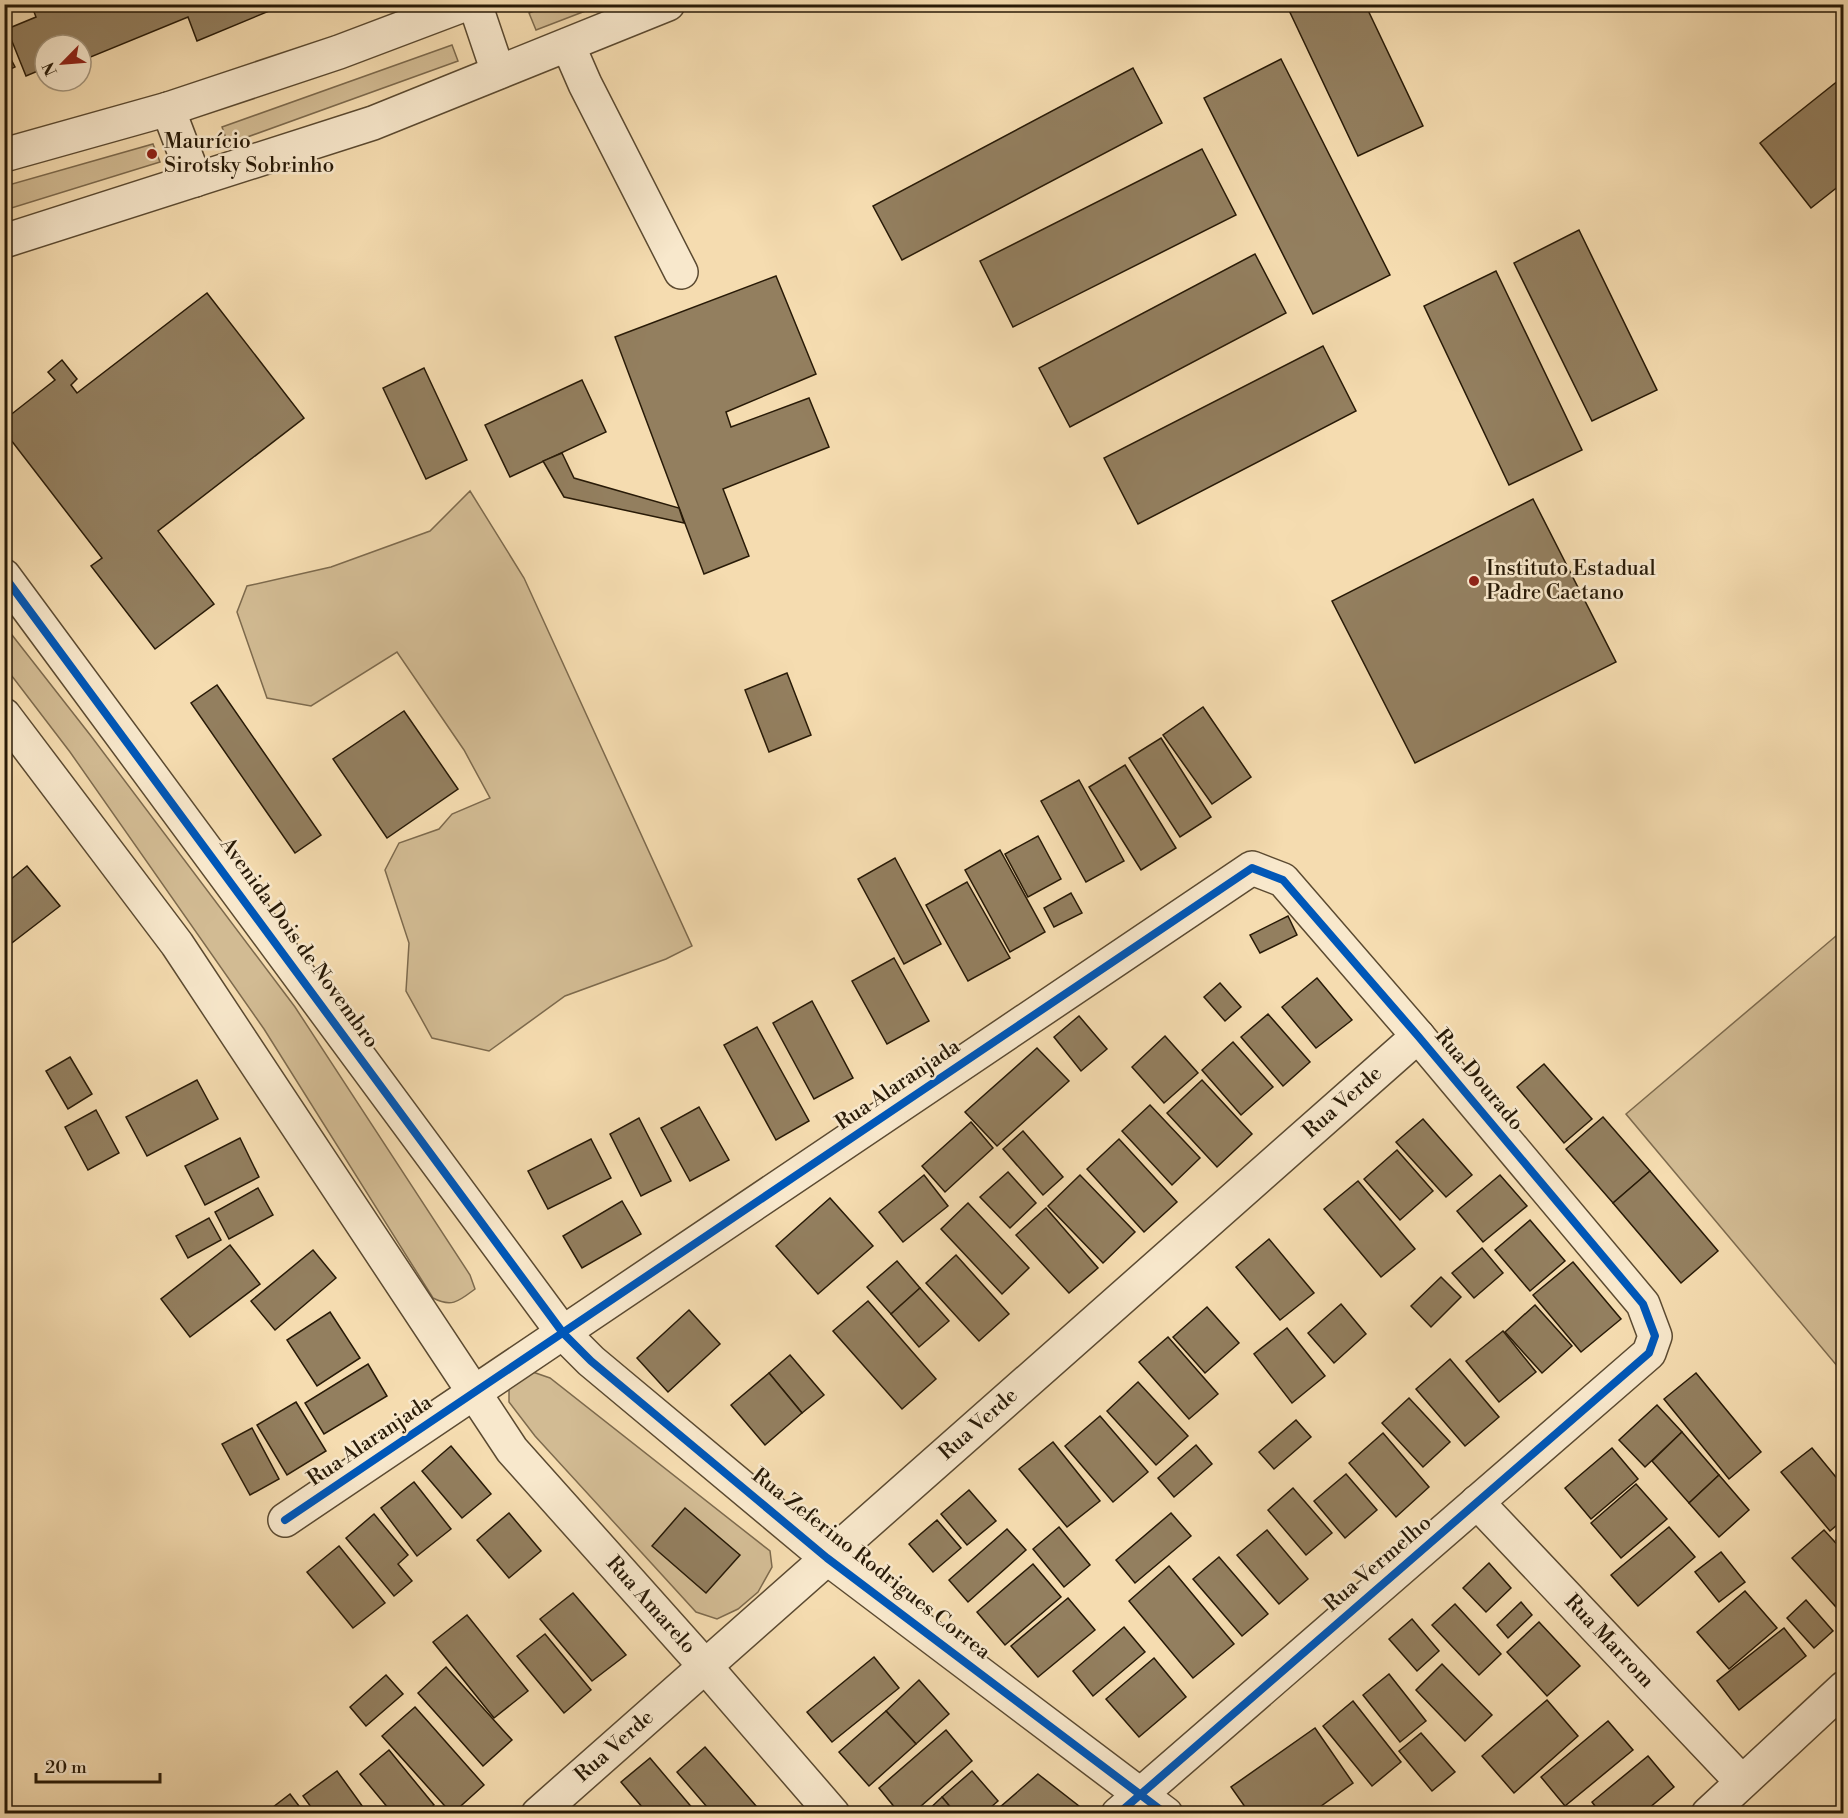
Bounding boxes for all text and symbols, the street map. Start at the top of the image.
north arrow [33,33,93,93]
text: N [38,59,62,79]
place label: Maurício Sirotsky Sobrinho [164,129,334,179]
marker: Maurício Sirotsky Sobrinho [145,147,159,161]
place label: Instituto Estadual Padre Caetano [1486,556,1656,606]
marker: Instituto Estadual Padre Caetano [1467,574,1481,588]
street label: Avenida Dois de Novembro [213,832,384,1054]
street label: Rua Dourado [1429,1024,1529,1136]
street label: Rua Alaranjada [831,1033,966,1136]
street label: Rua Verde [1298,1061,1387,1144]
street label: Rua Verde [934,1383,1023,1466]
street label: Rua Alaranjada [303,1389,438,1492]
street label: Rua Zeferino Rodrigues Correa [746,1463,996,1666]
street label: Rua Vermelho [1319,1510,1437,1618]
street label: Rua Amarelo [600,1551,701,1660]
street label: Rua Marrom [1559,1589,1659,1694]
street label: Rua Verde [570,1705,659,1788]
scale bar [36,1746,160,1784]
text: 20 m [45,1756,87,1779]

